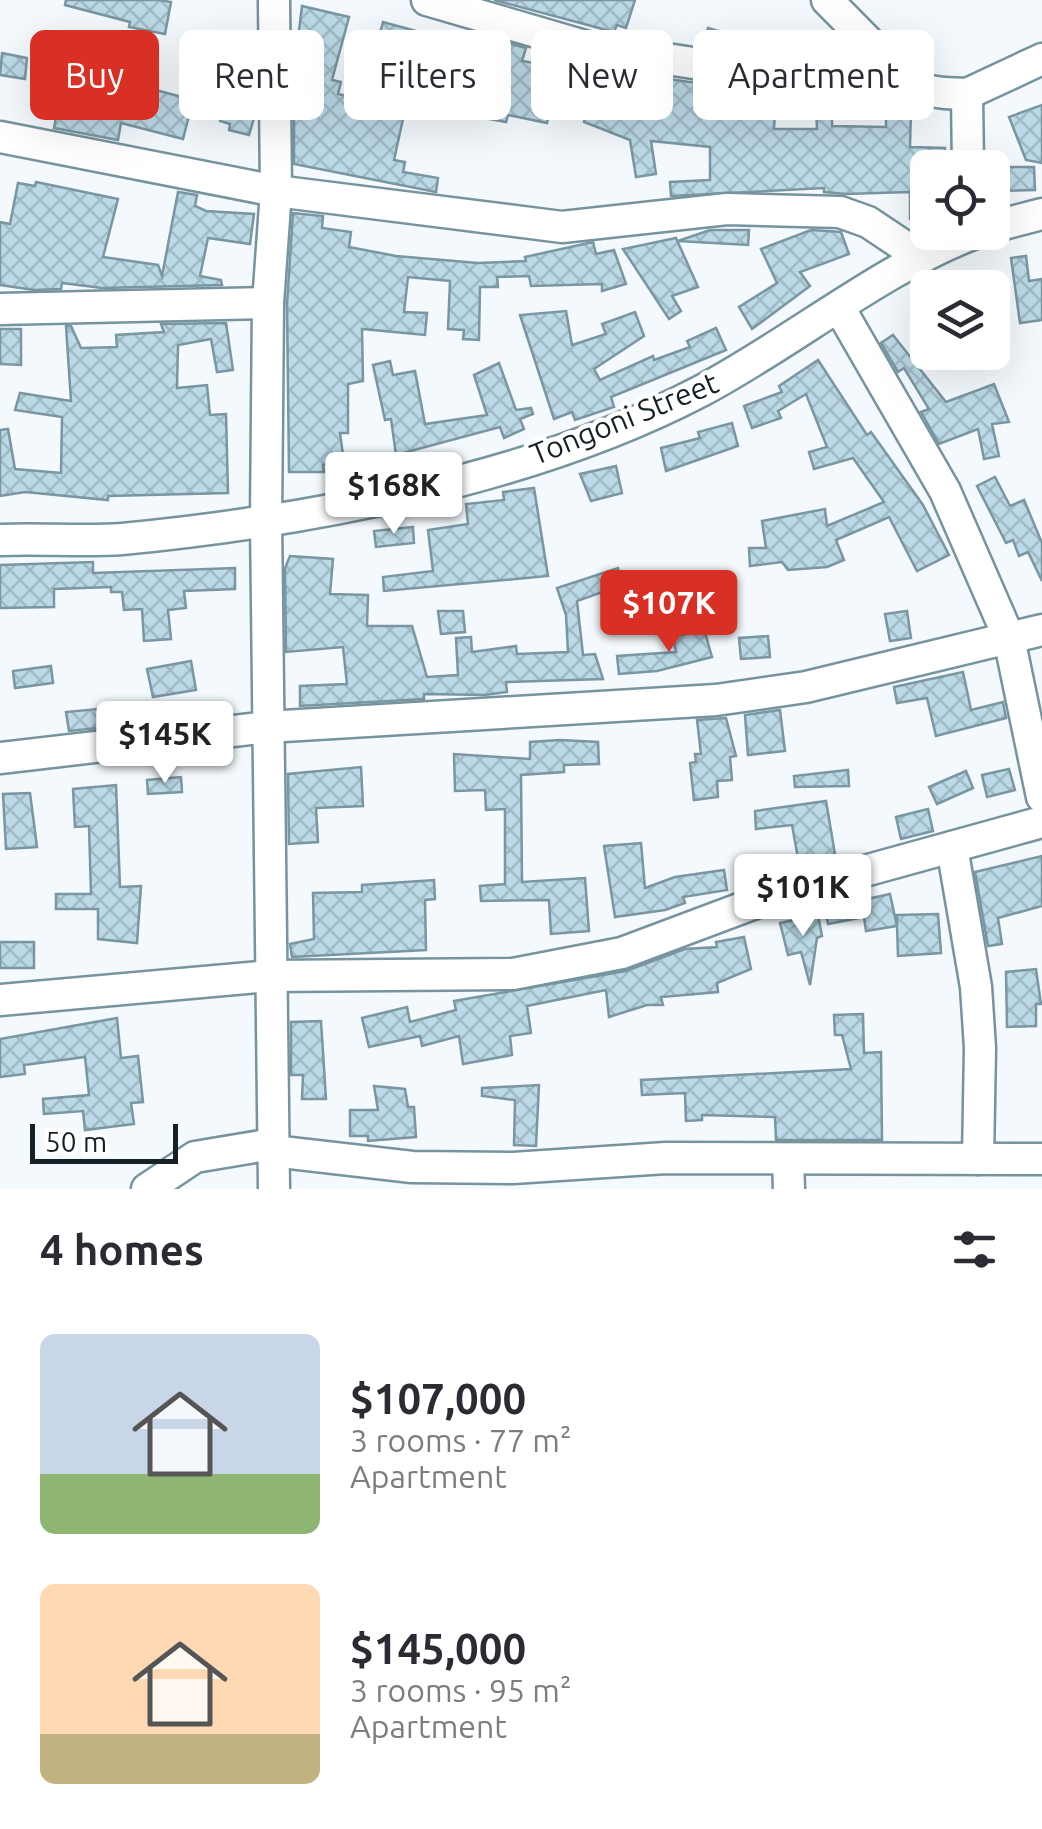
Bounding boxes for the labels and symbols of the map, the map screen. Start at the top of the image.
street label: Tongoni Street [525,365,723,471]
pin: $168K [324,452,464,537]
pin: $107K [599,570,739,655]
pin: $145K [95,701,235,786]
pin: $101K [733,854,873,939]
scale bar [30,1119,178,1164]

